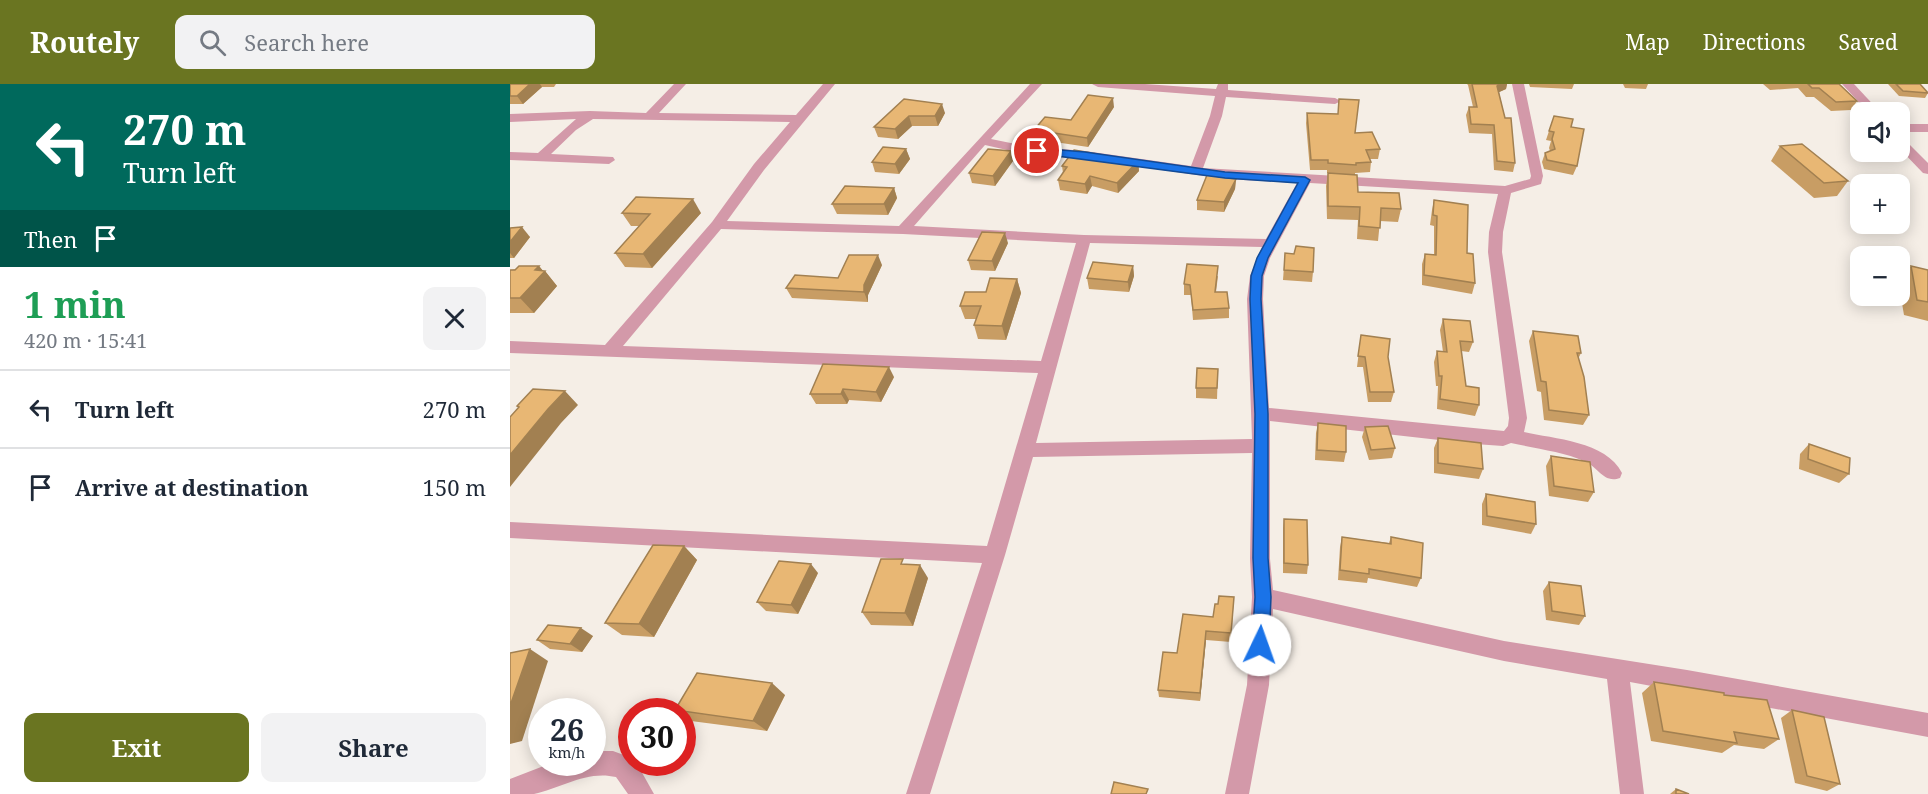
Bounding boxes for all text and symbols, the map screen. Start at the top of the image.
search box [175,15,595,69]
text: Routely [30,23,139,61]
icon: search [196,26,229,59]
text: Search here [244,27,369,57]
text: Map [1625,28,1670,56]
text: Directions [1703,28,1805,56]
text: Saved [1838,28,1898,56]
text: 270 m [123,100,247,157]
map controls [1850,102,1910,306]
button: sound [1850,102,1910,162]
icon: left [24,108,102,186]
pin [1011,125,1062,176]
icon: arrive [1020,134,1053,167]
text: Turn left [123,154,236,191]
button: + [1850,174,1910,234]
icon: arrive [89,222,122,255]
text: Then [24,224,77,254]
button: − [1850,246,1910,306]
text: 1 min [24,280,126,329]
button: close [423,287,486,350]
text: 420 m · 15:41 [24,327,147,354]
icon: left [24,393,57,426]
text: Turn left [75,394,174,424]
text: 270 m [423,394,486,424]
icon: arrive [24,471,57,504]
text: Arrive at destination [75,472,309,502]
text: 150 m [423,472,486,502]
position arrow [1228,613,1292,677]
speed limit sign: 30 [618,698,696,776]
text: 26 [550,709,584,750]
button: Exit [24,713,249,782]
button: Share [261,713,486,782]
text: km/h [549,742,585,762]

